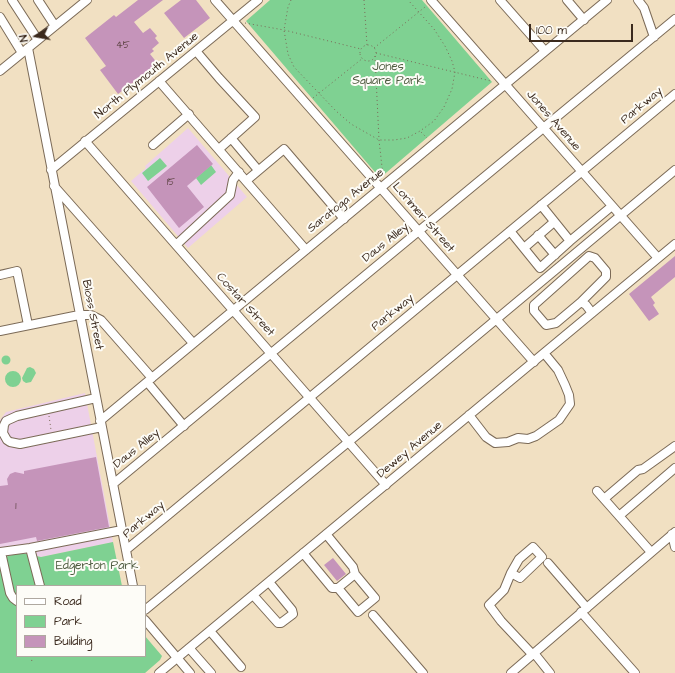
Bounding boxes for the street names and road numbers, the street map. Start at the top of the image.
street label: North Plymouth Avenue [92,30,202,122]
street label: Parkway [618,84,666,128]
street label: Jones Avenue [523,88,583,154]
street label: Saratoga Avenue [305,166,387,236]
street label: Lorimer Street [389,180,457,256]
street label: Daus Alley [360,220,412,266]
street label: Costar Street [213,270,277,340]
street label: Bloss Street [78,279,106,351]
street label: Parkway [369,292,417,334]
street label: Dewey Avenue [374,419,446,481]
street label: Daus Alley [111,426,163,472]
street label: Parkway [120,498,168,542]

